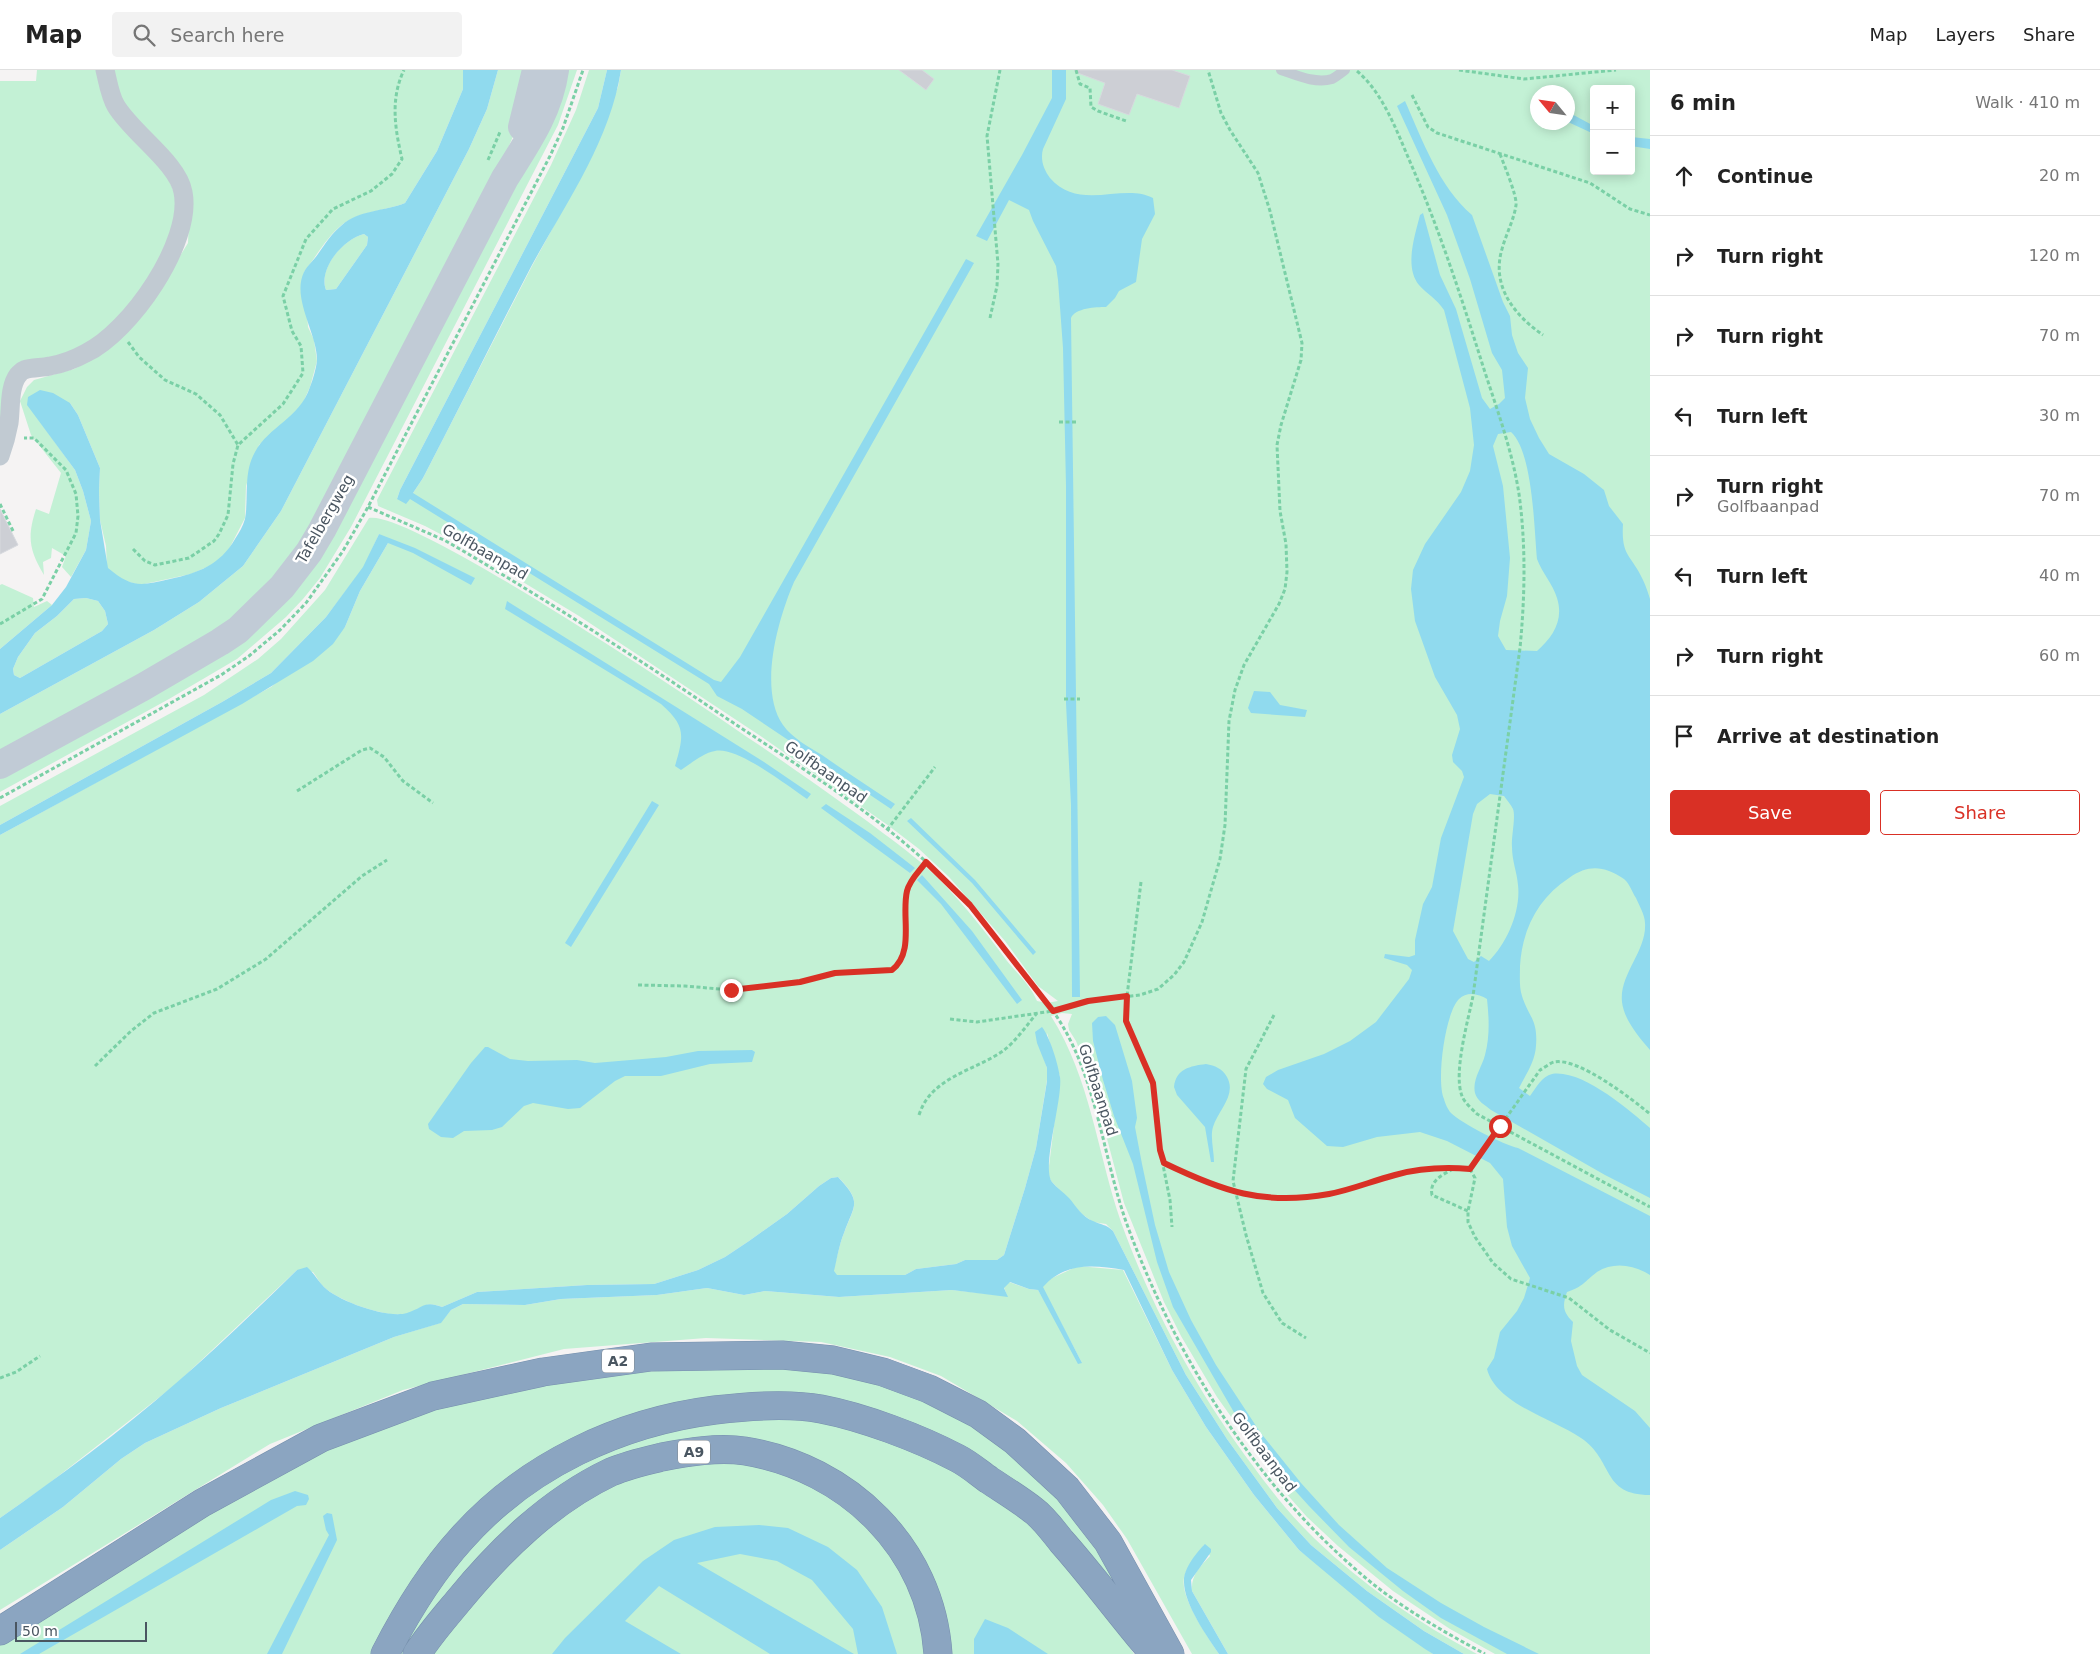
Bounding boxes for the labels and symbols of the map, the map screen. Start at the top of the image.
north arrow [1530,85,1575,130]
street label: Tafelbergweg [292,471,358,568]
street label: Golfbaanpad [439,520,531,584]
street label: Golfbaanpad [782,737,870,807]
route end [720,979,743,1002]
street label: Golfbaanpad [1075,1042,1121,1138]
route start [1489,1115,1512,1138]
road number: A2 [602,1350,634,1372]
street label: Golfbaanpad [1228,1408,1300,1496]
road number: A9 [678,1440,710,1464]
scale bar [15,1619,148,1642]

